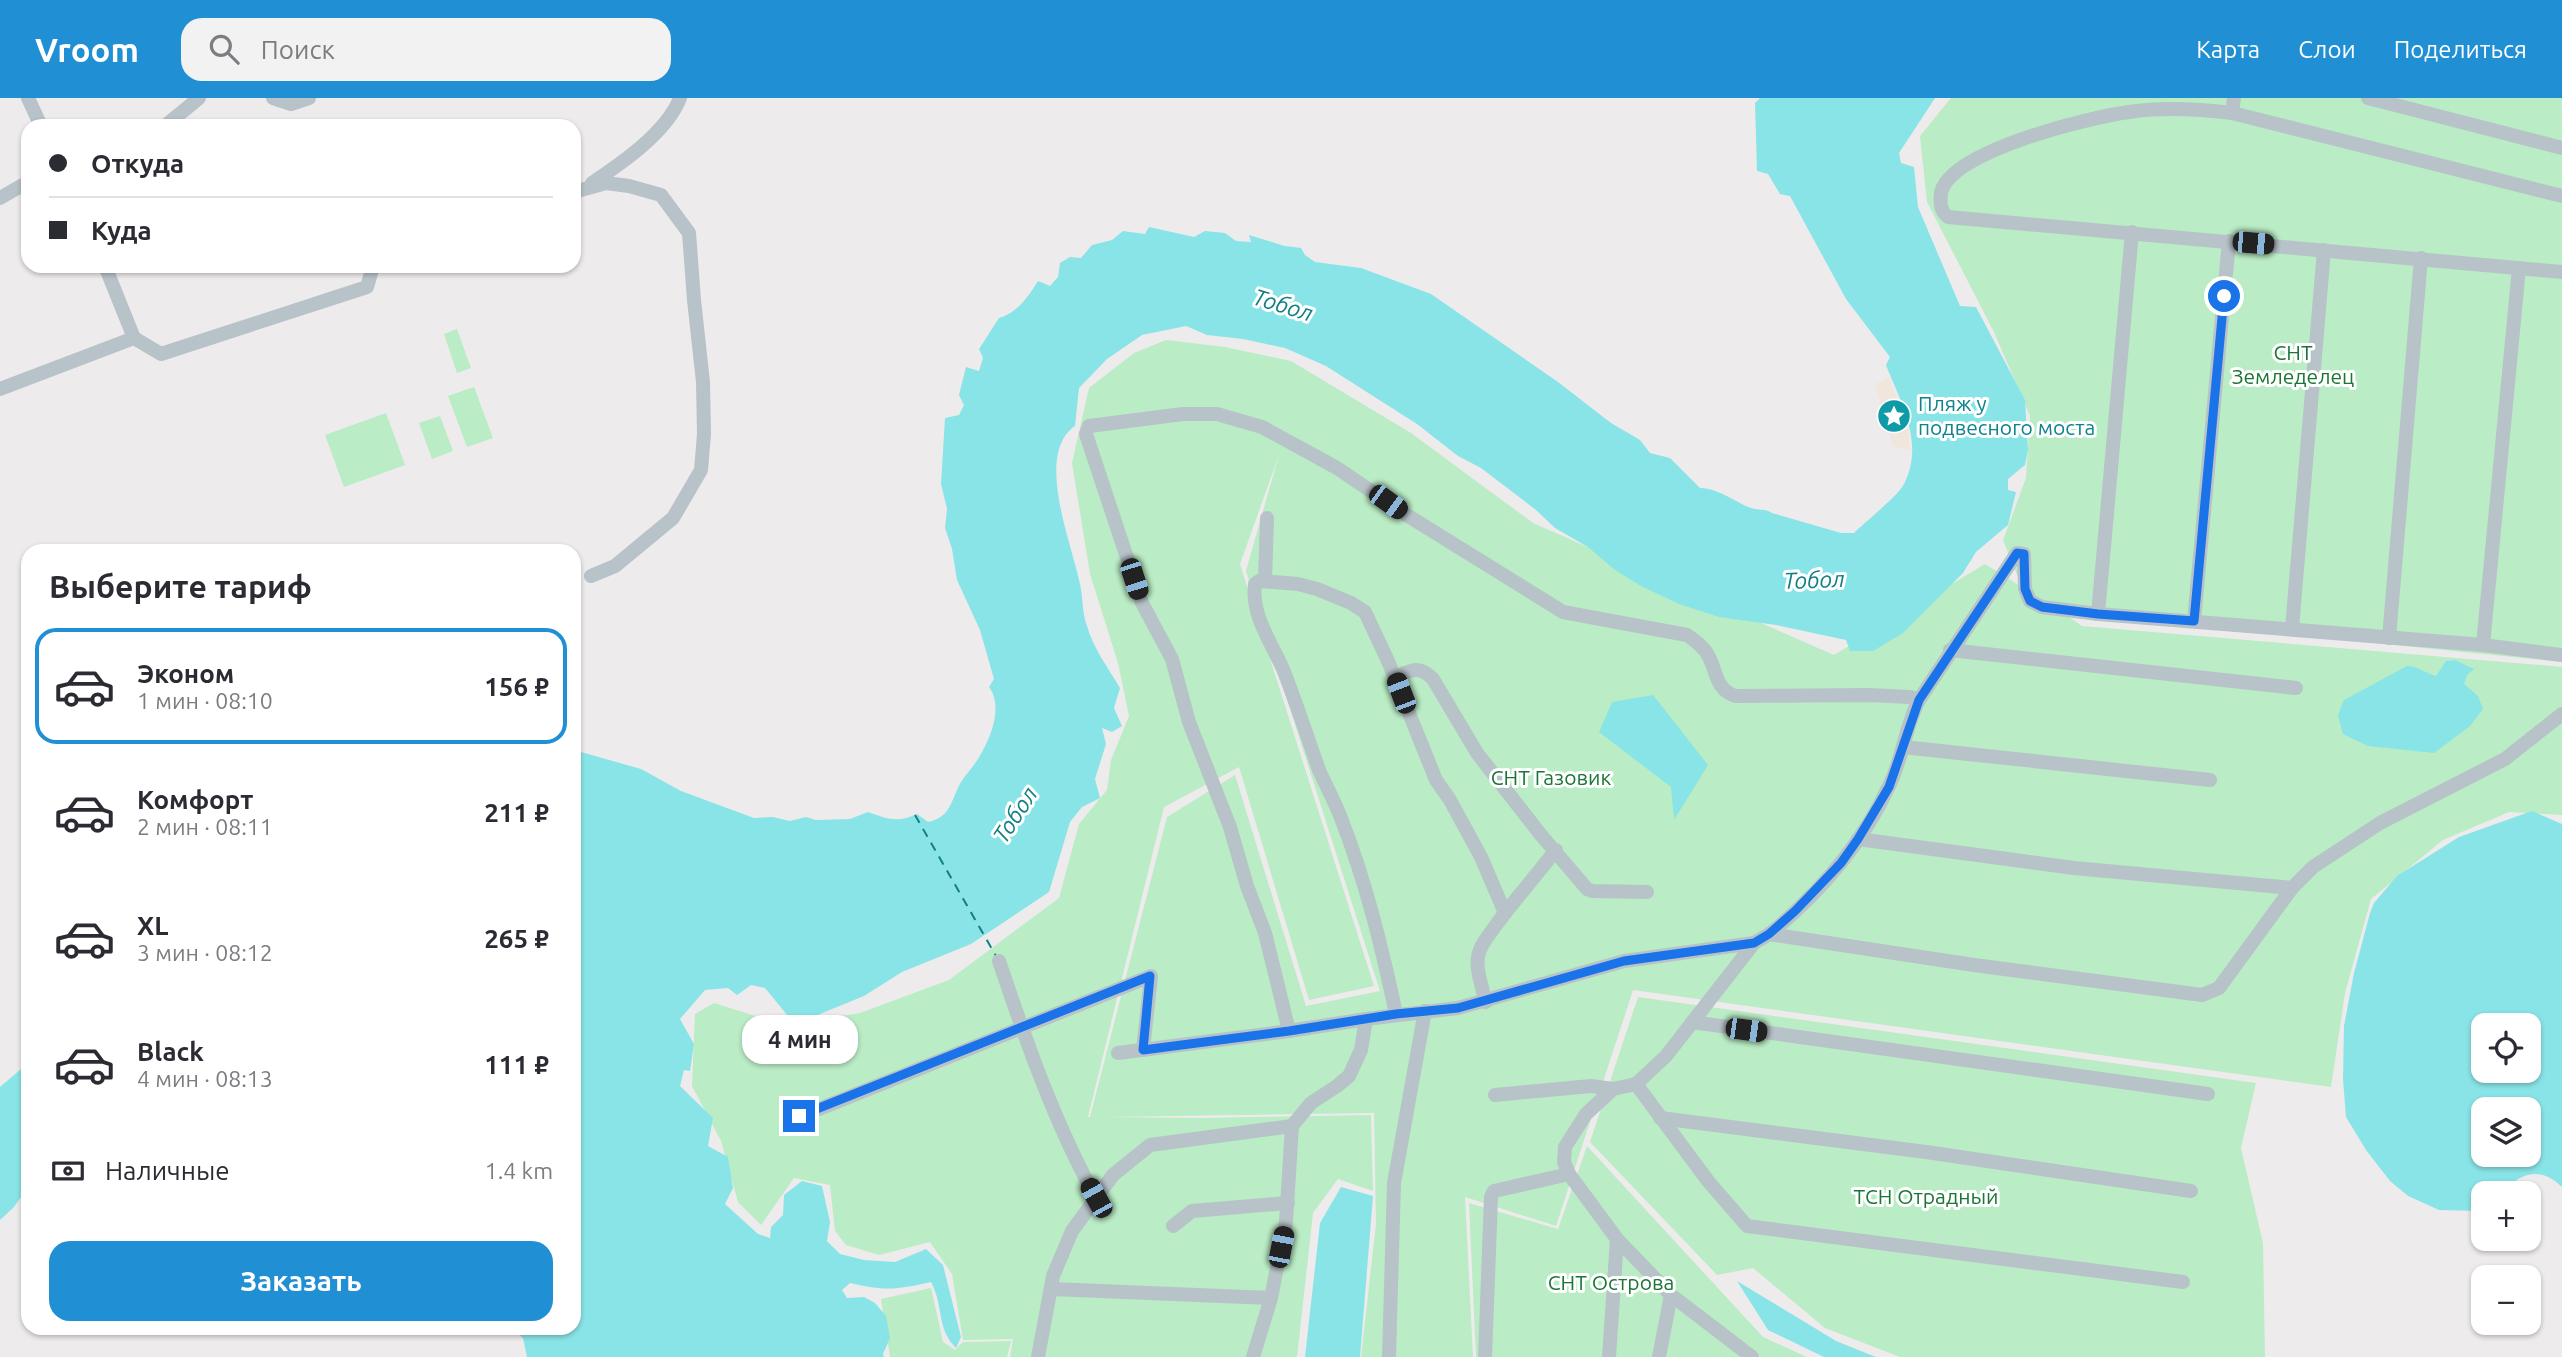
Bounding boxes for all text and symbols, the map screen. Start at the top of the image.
search box [181,18,671,81]
icon: search [205,30,243,68]
text: Vroom [35,31,139,68]
text: Поиск [261,35,335,64]
text: Карта [2196,36,2260,63]
text: Слои [2298,36,2356,63]
text: Поделиться [2394,36,2527,63]
text: Откуда [91,149,184,178]
text: Куда [91,216,152,245]
car [2232,231,2275,255]
route start [2208,280,2240,312]
water label: Тобол [1250,284,1316,326]
park label: СНТ Земледелец [2232,340,2354,388]
place label: Пляж у подвесного моста [1918,391,2095,439]
place icon: Пляж у подвесного моста [1875,397,1913,435]
car [1365,481,1412,523]
car [1118,556,1151,602]
water label: Тобол [1783,566,1845,593]
text: Выберите тариф [49,568,312,604]
icon: car [53,655,116,718]
text: Эконом [137,659,234,688]
car [1384,670,1419,716]
text: 156 ₽ [484,672,549,701]
text: 1 мин · 08:10 [137,688,273,713]
park label: СНТ Газовик [1491,765,1611,789]
icon: car [53,781,116,844]
water label: Тобол [988,782,1042,847]
text: Комфорт [137,785,253,814]
text: 211 ₽ [484,798,549,827]
text: 2 мин · 08:11 [137,814,273,839]
icon: car [53,907,116,970]
text: XL [137,911,168,940]
text: 265 ₽ [484,924,549,953]
text: 3 мин · 08:12 [137,940,273,965]
map controls [2471,1013,2541,1335]
button: locate [2471,1013,2541,1083]
callout: 4 мин [741,1014,857,1063]
car [1724,1017,1769,1043]
text: 4 мин [768,1027,832,1052]
icon: car [53,1033,116,1096]
text: Black [137,1037,204,1066]
text: 111 ₽ [484,1050,549,1079]
text: 4 мин · 08:13 [137,1066,273,1091]
button: layers [2471,1097,2541,1167]
route end [783,1100,815,1132]
icon: cash [49,1152,87,1190]
text: Наличные [105,1156,230,1185]
text: 1.4 km [485,1158,553,1183]
car [1077,1175,1116,1221]
button: + [2471,1181,2541,1251]
park label: ТСН Отрадный [1853,1184,1999,1208]
car [1267,1224,1296,1270]
button: Заказать [49,1241,553,1321]
button: − [2471,1265,2541,1335]
park label: СНТ Острова [1548,1270,1674,1294]

